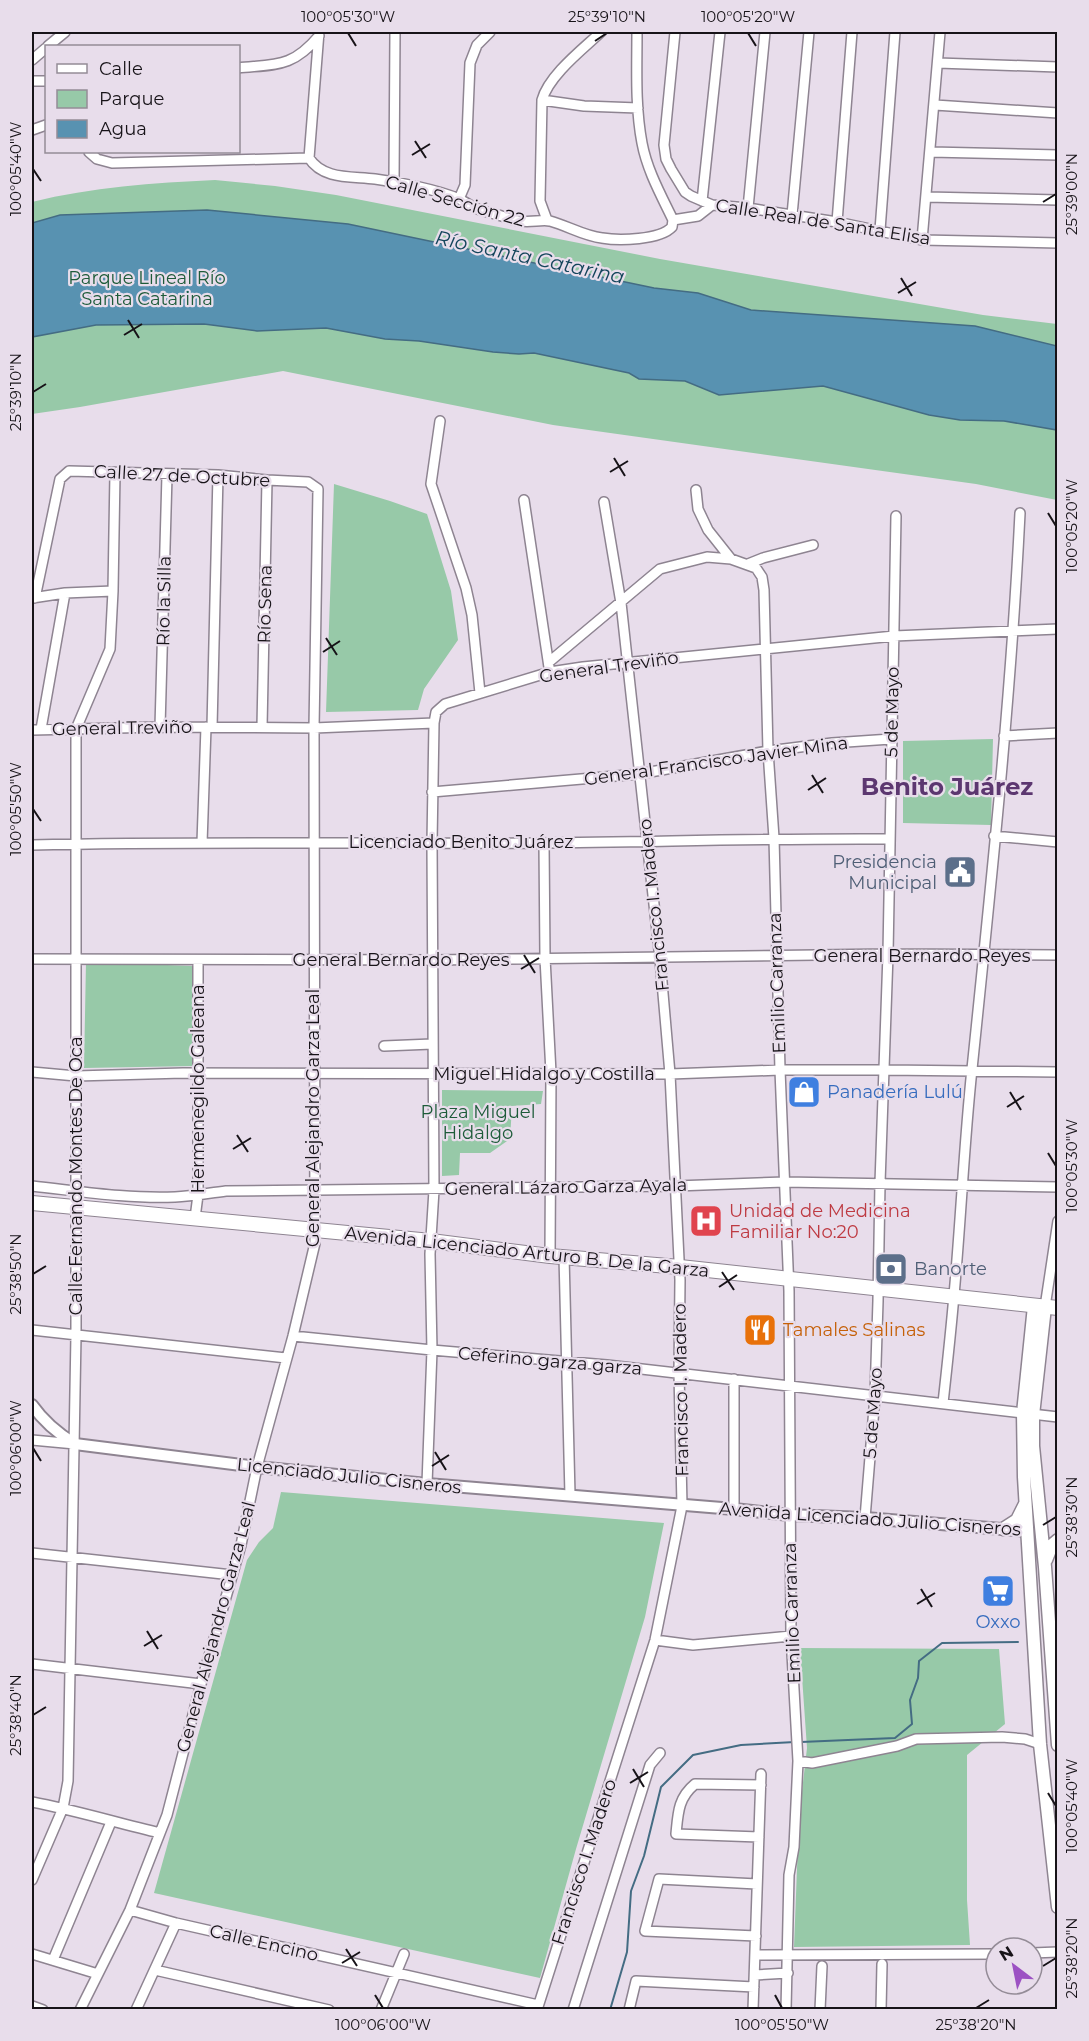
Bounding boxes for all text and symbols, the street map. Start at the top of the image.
text: 100°05'30"W [301,7,395,26]
text: 25°39'10"N [568,7,646,26]
text: 100°05'20"W [701,7,795,26]
legend [45,45,240,153]
text: Calle [99,58,143,80]
text: Parque [99,88,165,110]
text: Agua [99,118,147,140]
text: 100°05'40"W [6,121,25,216]
text: 25°39'00"N [1062,153,1081,235]
street label: Calle Sección 22 [383,171,527,231]
street label: Calle Real de Santa Elisa [714,194,932,250]
water label: Río Santa Catarina [433,225,627,289]
park label: Parque Lineal Río Santa Catarina [68,267,226,310]
text: 25°39'10"N [6,353,25,431]
street label: Calle 27 de Octubre [93,460,271,492]
text: 100°05'20"W [1062,479,1081,573]
street label: Río la Silla [152,556,176,646]
street label: Río Sena [253,565,277,643]
street label: General Treviño [538,646,680,688]
street label: 5 de Mayo [880,666,904,758]
street label: General Treviño [52,716,192,740]
street label: General Francisco Javier Mina [583,732,849,790]
text: 100°05'50"W [6,762,25,856]
district label: Benito Juárez [861,772,1033,801]
street label: Francisco I. Madero [634,818,674,992]
street label: Licenciado Benito Juárez [348,831,574,853]
place label: Presidencia Municipal [832,851,937,894]
public building icon: Presidencia Municipal [942,854,978,890]
street label: Emilio Carranza [764,912,790,1054]
street label: General Bernardo Reyes [814,945,1031,967]
street label: General Bernardo Reyes [293,949,510,971]
street label: Hermenegildo Galeana [187,984,209,1194]
street label: General Alejandro Garza Leal [302,989,324,1247]
street label: Calle Fernando Montes De Oca [65,1037,87,1316]
street label: Miguel Hidalgo y Costilla [433,1063,655,1085]
shop icon: Panadería Lulú [786,1074,822,1110]
place label: Panadería Lulú [827,1081,963,1103]
park label: Plaza Miguel Hidalgo [420,1101,536,1144]
text: 100°05'30"W [1062,1119,1081,1213]
street label: General Lázaro Garza Ayala [444,1174,688,1200]
place label: Unidad de Medicina Familiar No:20 [729,1200,911,1243]
hospital icon: Unidad de Medicina Familiar No:20 [688,1203,724,1239]
street label: Avenida Licenciado Arturo B. De la Garza [344,1222,710,1282]
text: 25°38'50"N [6,1234,25,1314]
bank icon: Banorte [873,1251,909,1287]
place label: Banorte [914,1258,987,1280]
street label: Francisco I. Madero [668,1303,694,1477]
restaurant icon: Tamales Salinas [742,1312,778,1348]
place label: Tamales Salinas [783,1319,926,1341]
street label: Ceferino garza garza [457,1342,643,1380]
street label: 5 de Mayo [859,1367,887,1459]
text: 100°06'00"W [6,1400,25,1496]
street label: Licenciado Julio Cisneros [236,1453,462,1499]
text: 25°38'30"N [1062,1477,1081,1557]
street label: Avenida Licenciado Julio Cisneros [718,1497,1022,1541]
street label: General Alejandro Garza Leal [172,1499,260,1755]
street label: Emilio Carranza [779,1542,805,1684]
supermarket icon: Oxxo [980,1573,1016,1609]
place label: Oxxo [975,1611,1021,1633]
text: 25°38'40"N [6,1674,25,1756]
text: 100°05'40"W [1062,1758,1081,1853]
street label: Francisco I. Madero [547,1776,621,1948]
text: 25°38'20"N [1062,1917,1081,1999]
street label: Calle Encino [207,1920,321,1966]
north arrow [984,1936,1044,1996]
text: N [996,1942,1017,1965]
text: 100°06'00"W [335,2015,431,2034]
text: 100°05'50"W [735,2015,829,2034]
text: 25°38'20"N [935,2015,1017,2034]

